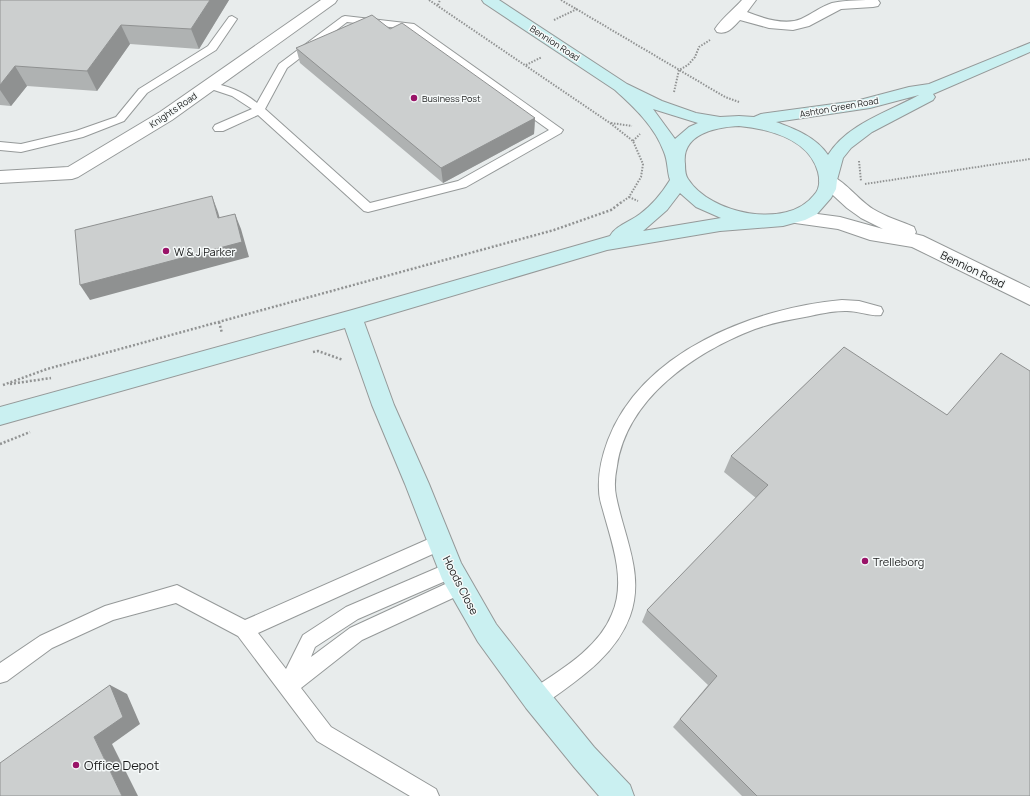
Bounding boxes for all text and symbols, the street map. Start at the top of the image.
street label: Bennion Road [527,22,583,64]
street label: Knights Road [147,89,199,131]
place label: Business Post [422,92,481,105]
marker: Business Post [409,93,419,103]
street label: Ashton Green Road [798,94,880,120]
place label: W & J Parker [174,244,235,259]
marker: W & J Parker [161,246,171,256]
street label: Bennion Road [938,247,1008,291]
street label: Hoods Close [440,553,482,617]
place label: Trelleborg [873,554,924,569]
marker: Trelleborg [860,556,870,566]
place label: Office Depot [84,756,159,774]
marker: Office Depot [71,760,81,770]

